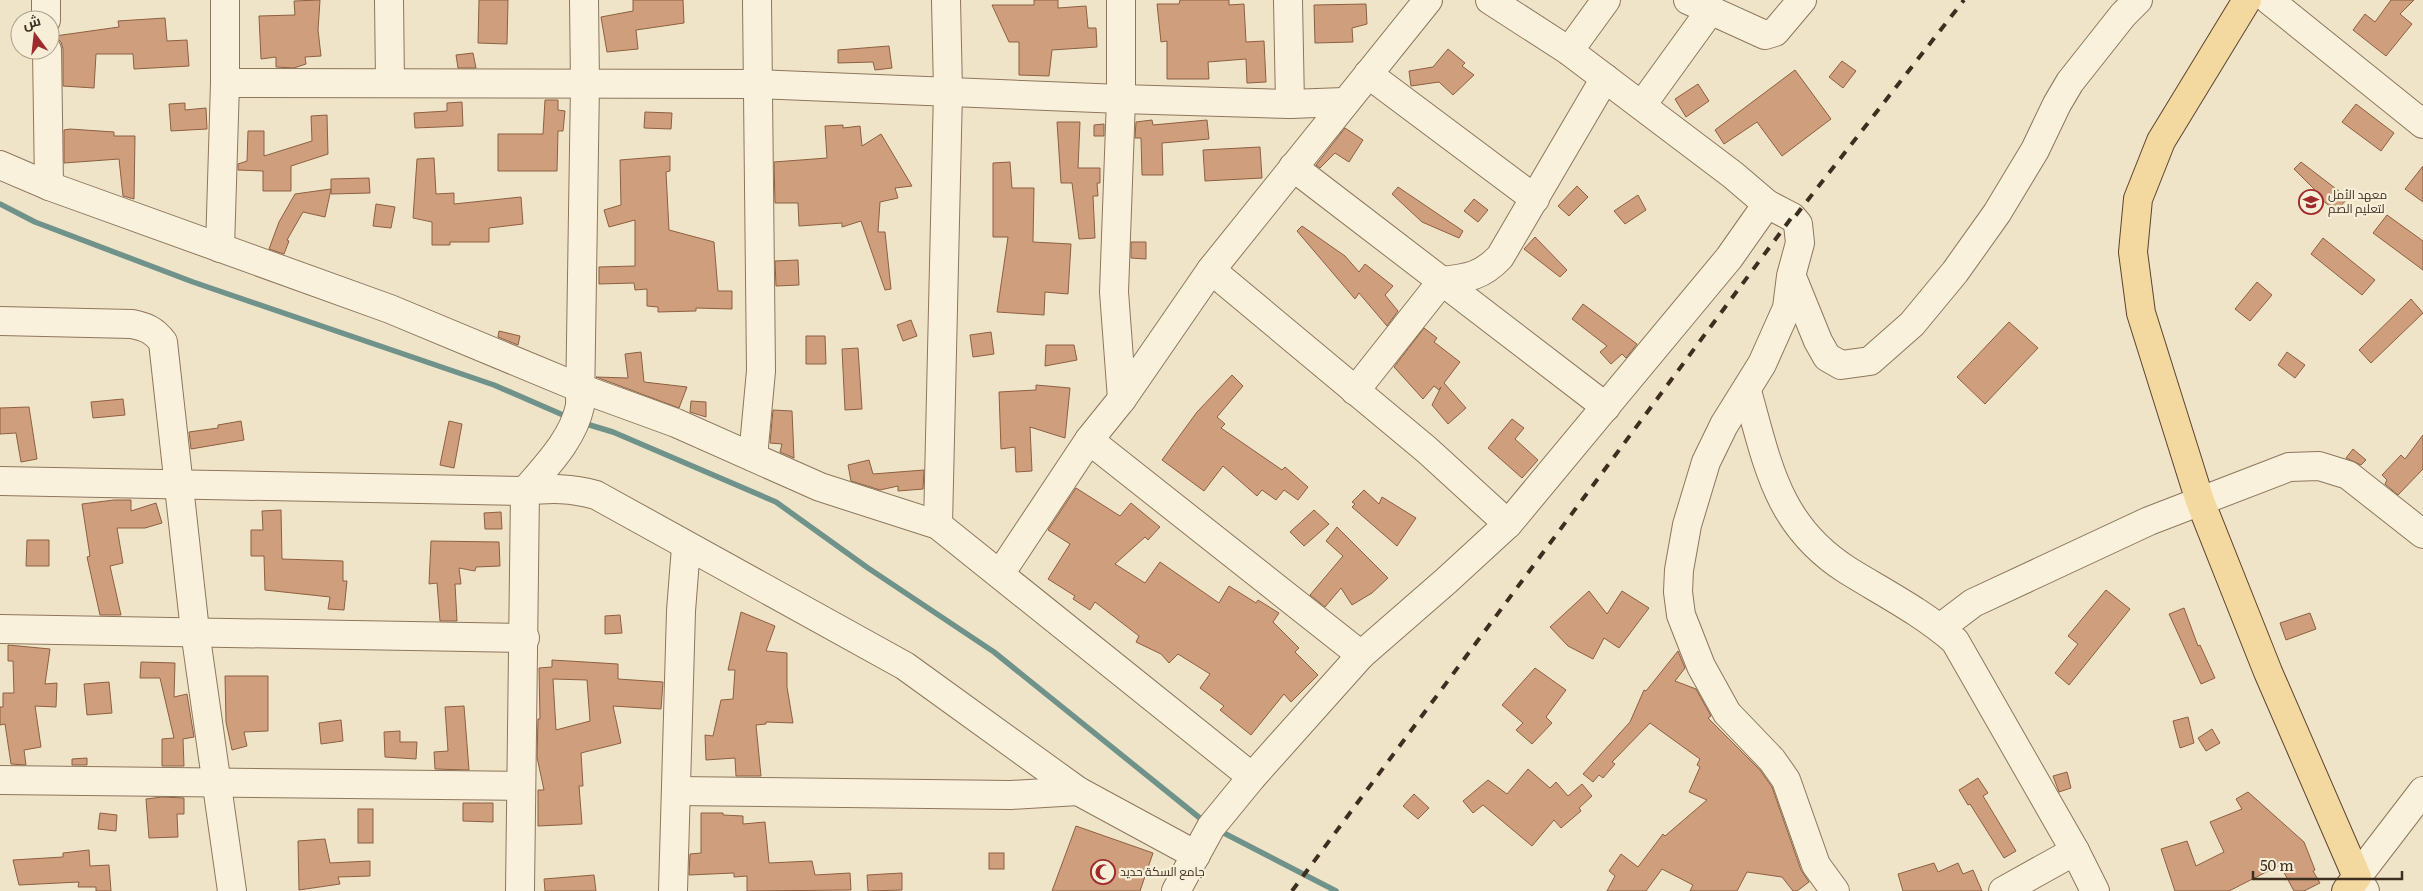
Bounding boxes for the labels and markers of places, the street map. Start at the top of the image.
place label: معهد الأمل لتعليم الصم [2328,185,2387,217]
school or university icon: معهد الأمل لتعليم الصم [2298,189,2324,215]
mosque icon: جامع السكة حديد [1090,859,1116,885]
place label: جامع السكة حديد [1120,862,1205,880]

